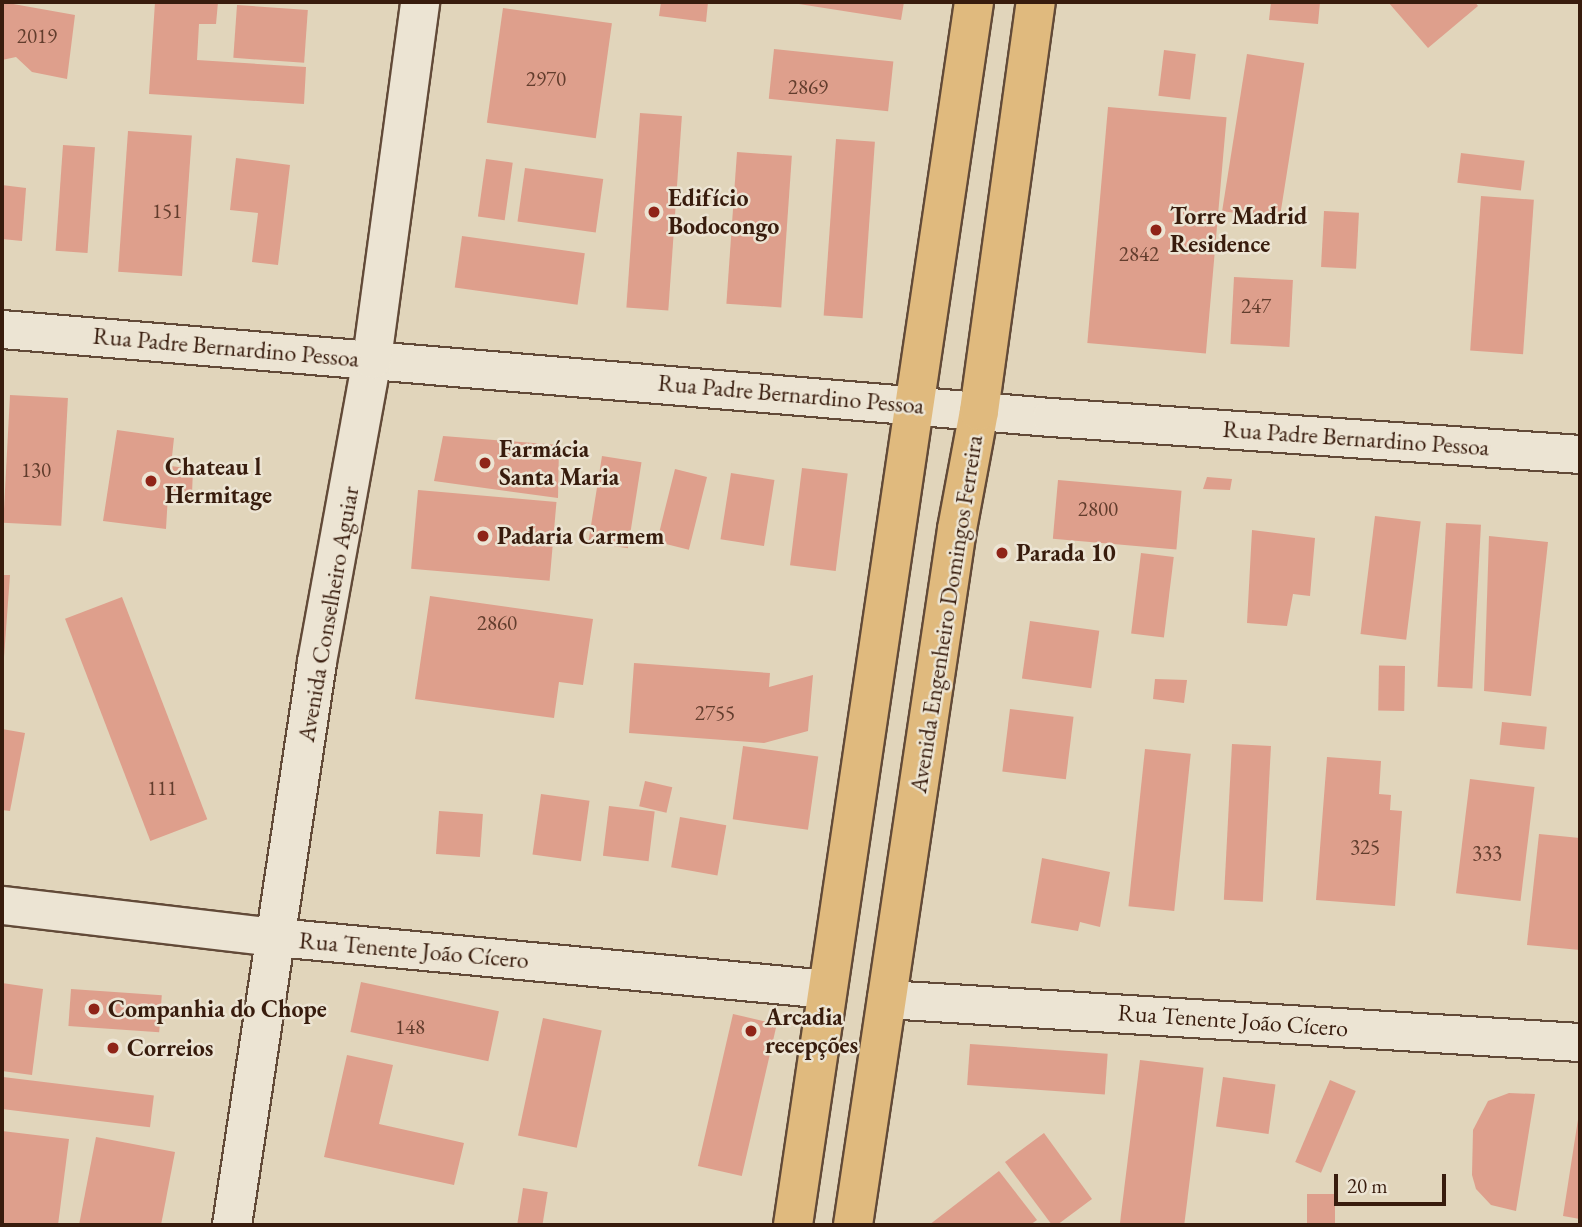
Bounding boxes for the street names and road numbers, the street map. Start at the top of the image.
street label: Rua Padre Bernardino Pessoa [92,321,360,373]
street label: Rua Padre Bernardino Pessoa [657,368,925,420]
street label: Rua Padre Bernardino Pessoa [1222,414,1490,462]
street label: Avenida Engenheiro Domingos Ferreira [903,433,989,795]
street label: Avenida Conselheiro Aguiar [291,484,365,744]
street label: Rua Tenente João Cícero [298,926,530,974]
street label: Rua Tenente João Cícero [1117,998,1349,1042]

